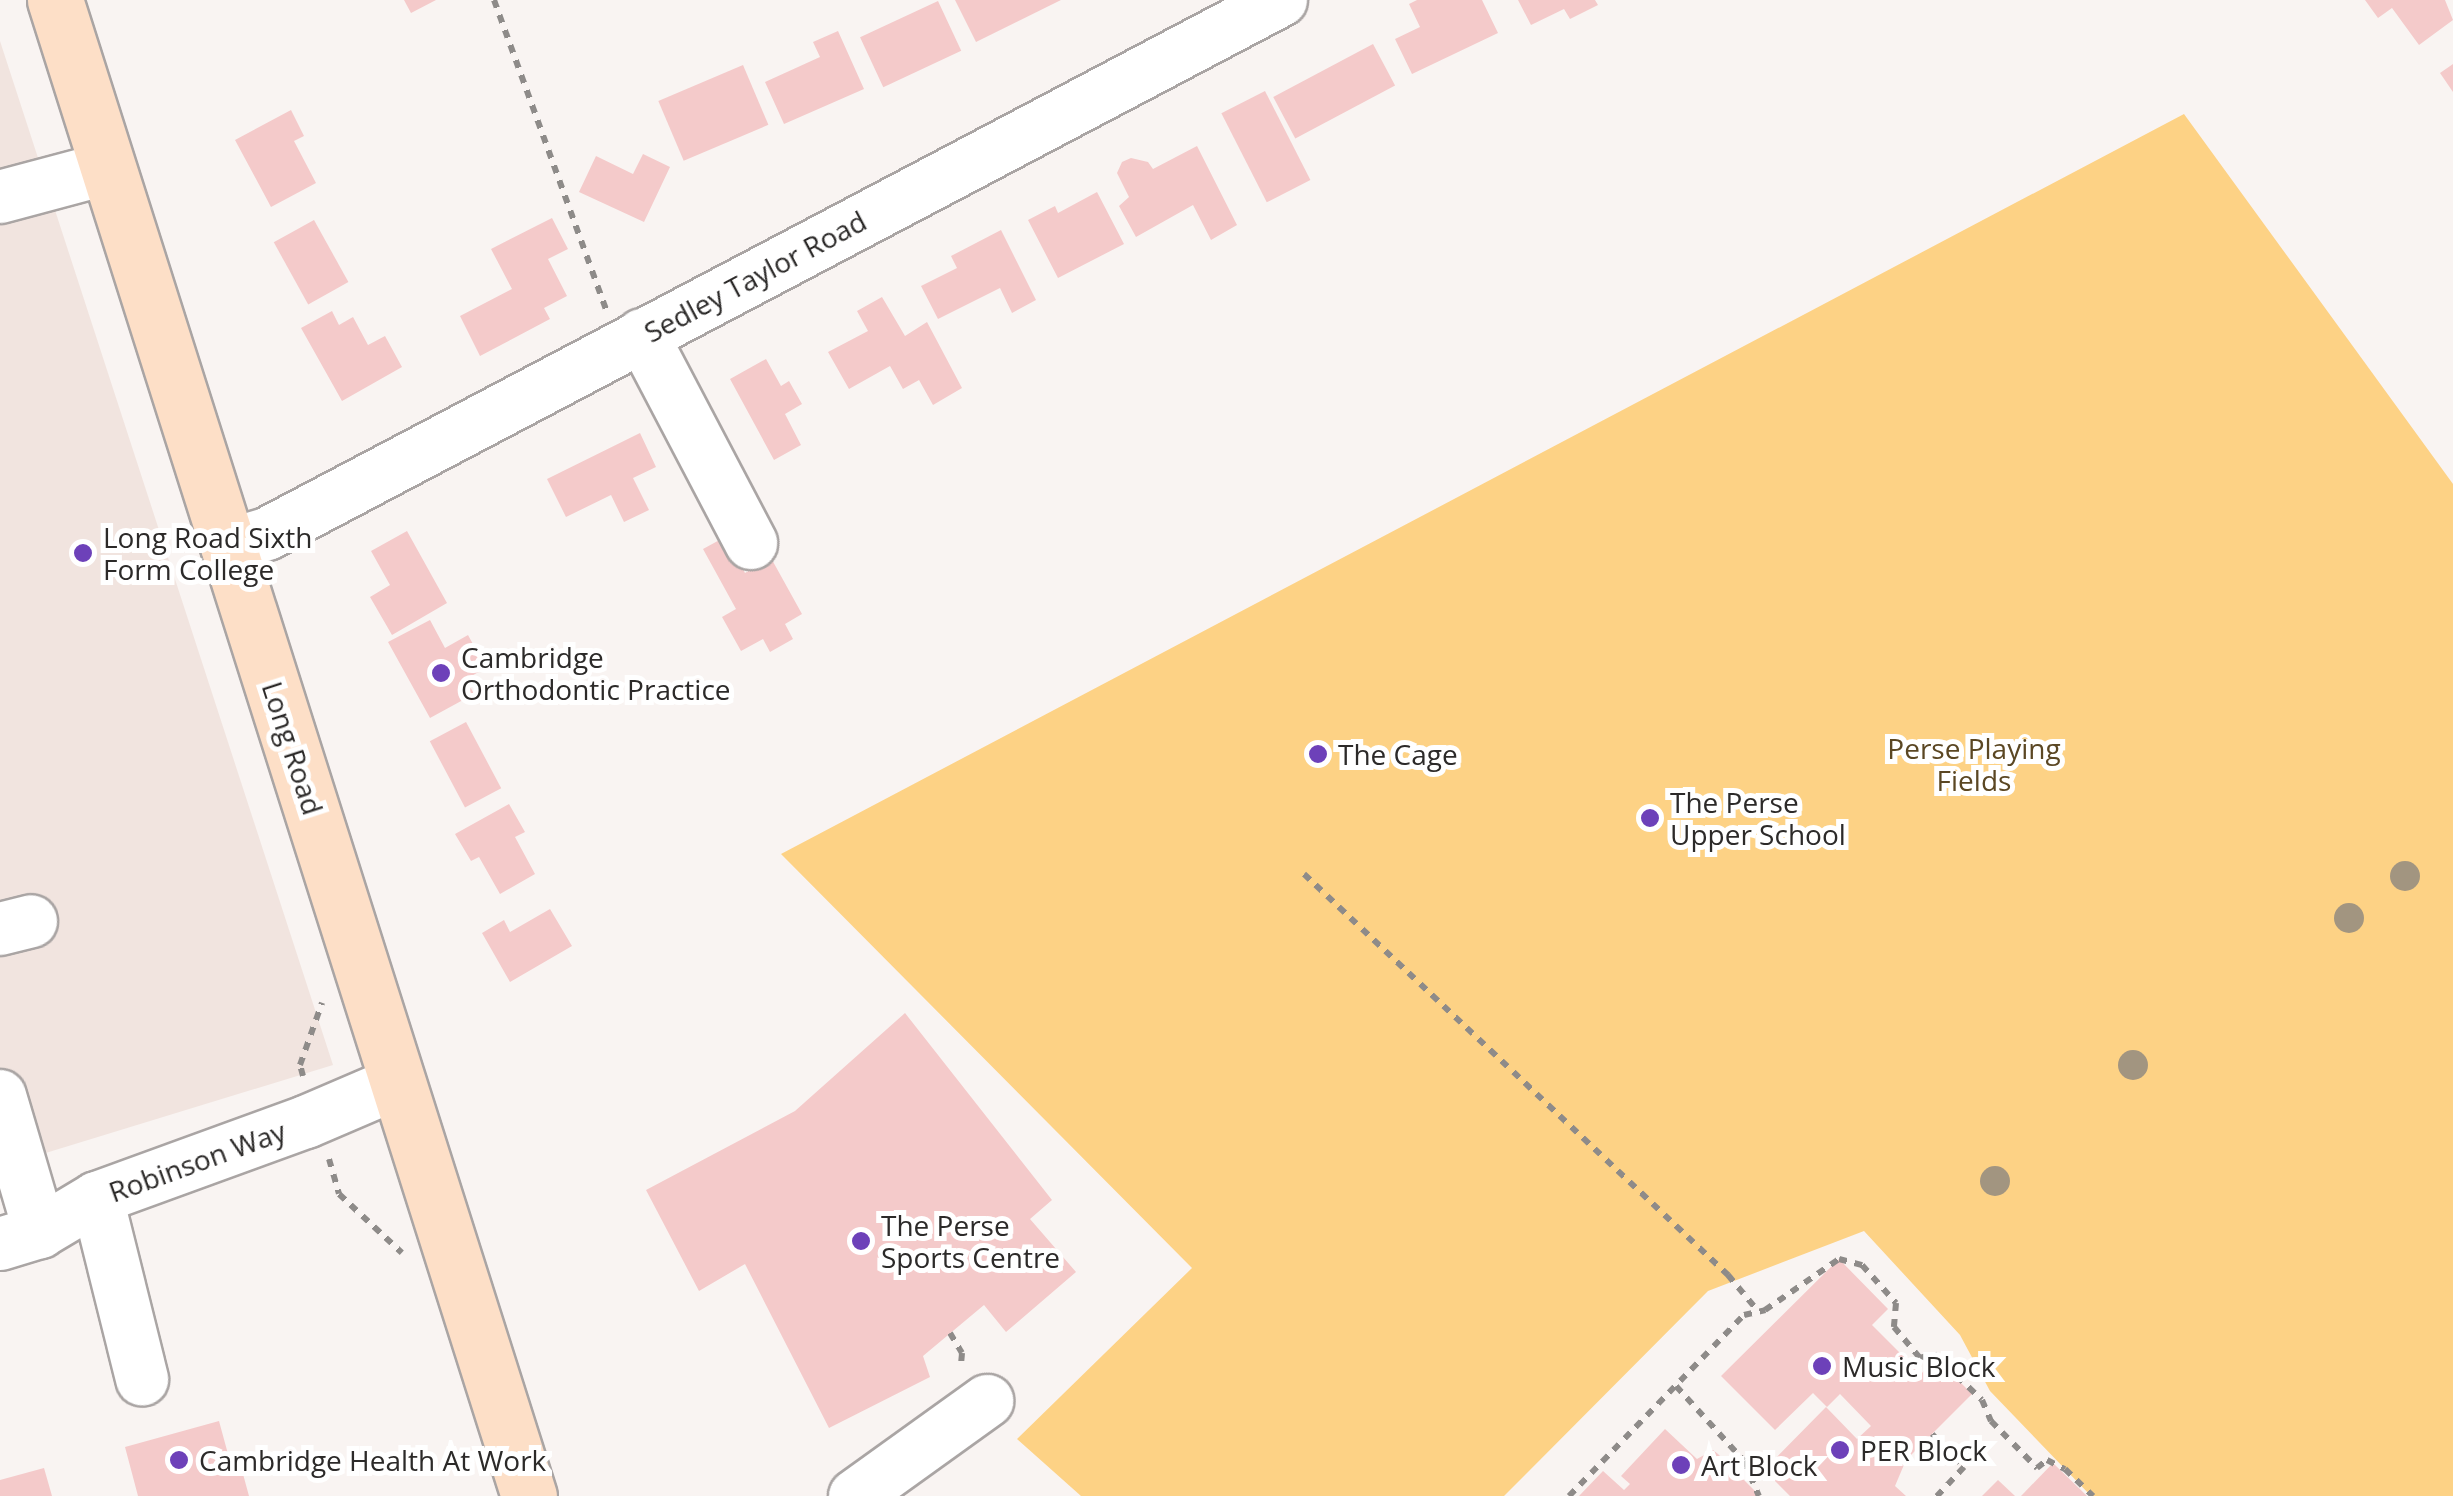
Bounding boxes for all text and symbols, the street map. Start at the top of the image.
street label: Sedley Taylor Road [638,203,872,349]
place label: Long Road Sixth Form College [103,520,312,586]
marker: Long Road Sixth Form College [72,542,94,564]
place label: Cambridge Orthodontic Practice [461,640,731,706]
marker: Cambridge Orthodontic Practice [430,662,452,684]
street label: Long Road [256,677,330,819]
park label: Perse Playing Fields [1887,731,2061,797]
place label: The Cage [1338,737,1458,771]
marker: The Cage [1307,743,1329,765]
place label: The Perse Upper School [1670,785,1846,851]
marker: The Perse Upper School [1639,807,1661,829]
street label: Robinson Way [104,1113,290,1209]
place label: The Perse Sports Centre [881,1208,1060,1274]
marker: The Perse Sports Centre [850,1230,872,1252]
place label: Music Block [1842,1349,1996,1383]
marker: Music Block [1811,1355,1833,1377]
place label: PER Block [1860,1433,1987,1467]
marker: PER Block [1829,1439,1851,1461]
place label: Cambridge Health At Work [199,1443,546,1477]
place label: Art Block [1701,1448,1818,1482]
marker: Cambridge Health At Work [168,1449,190,1471]
marker: Art Block [1670,1454,1692,1476]

